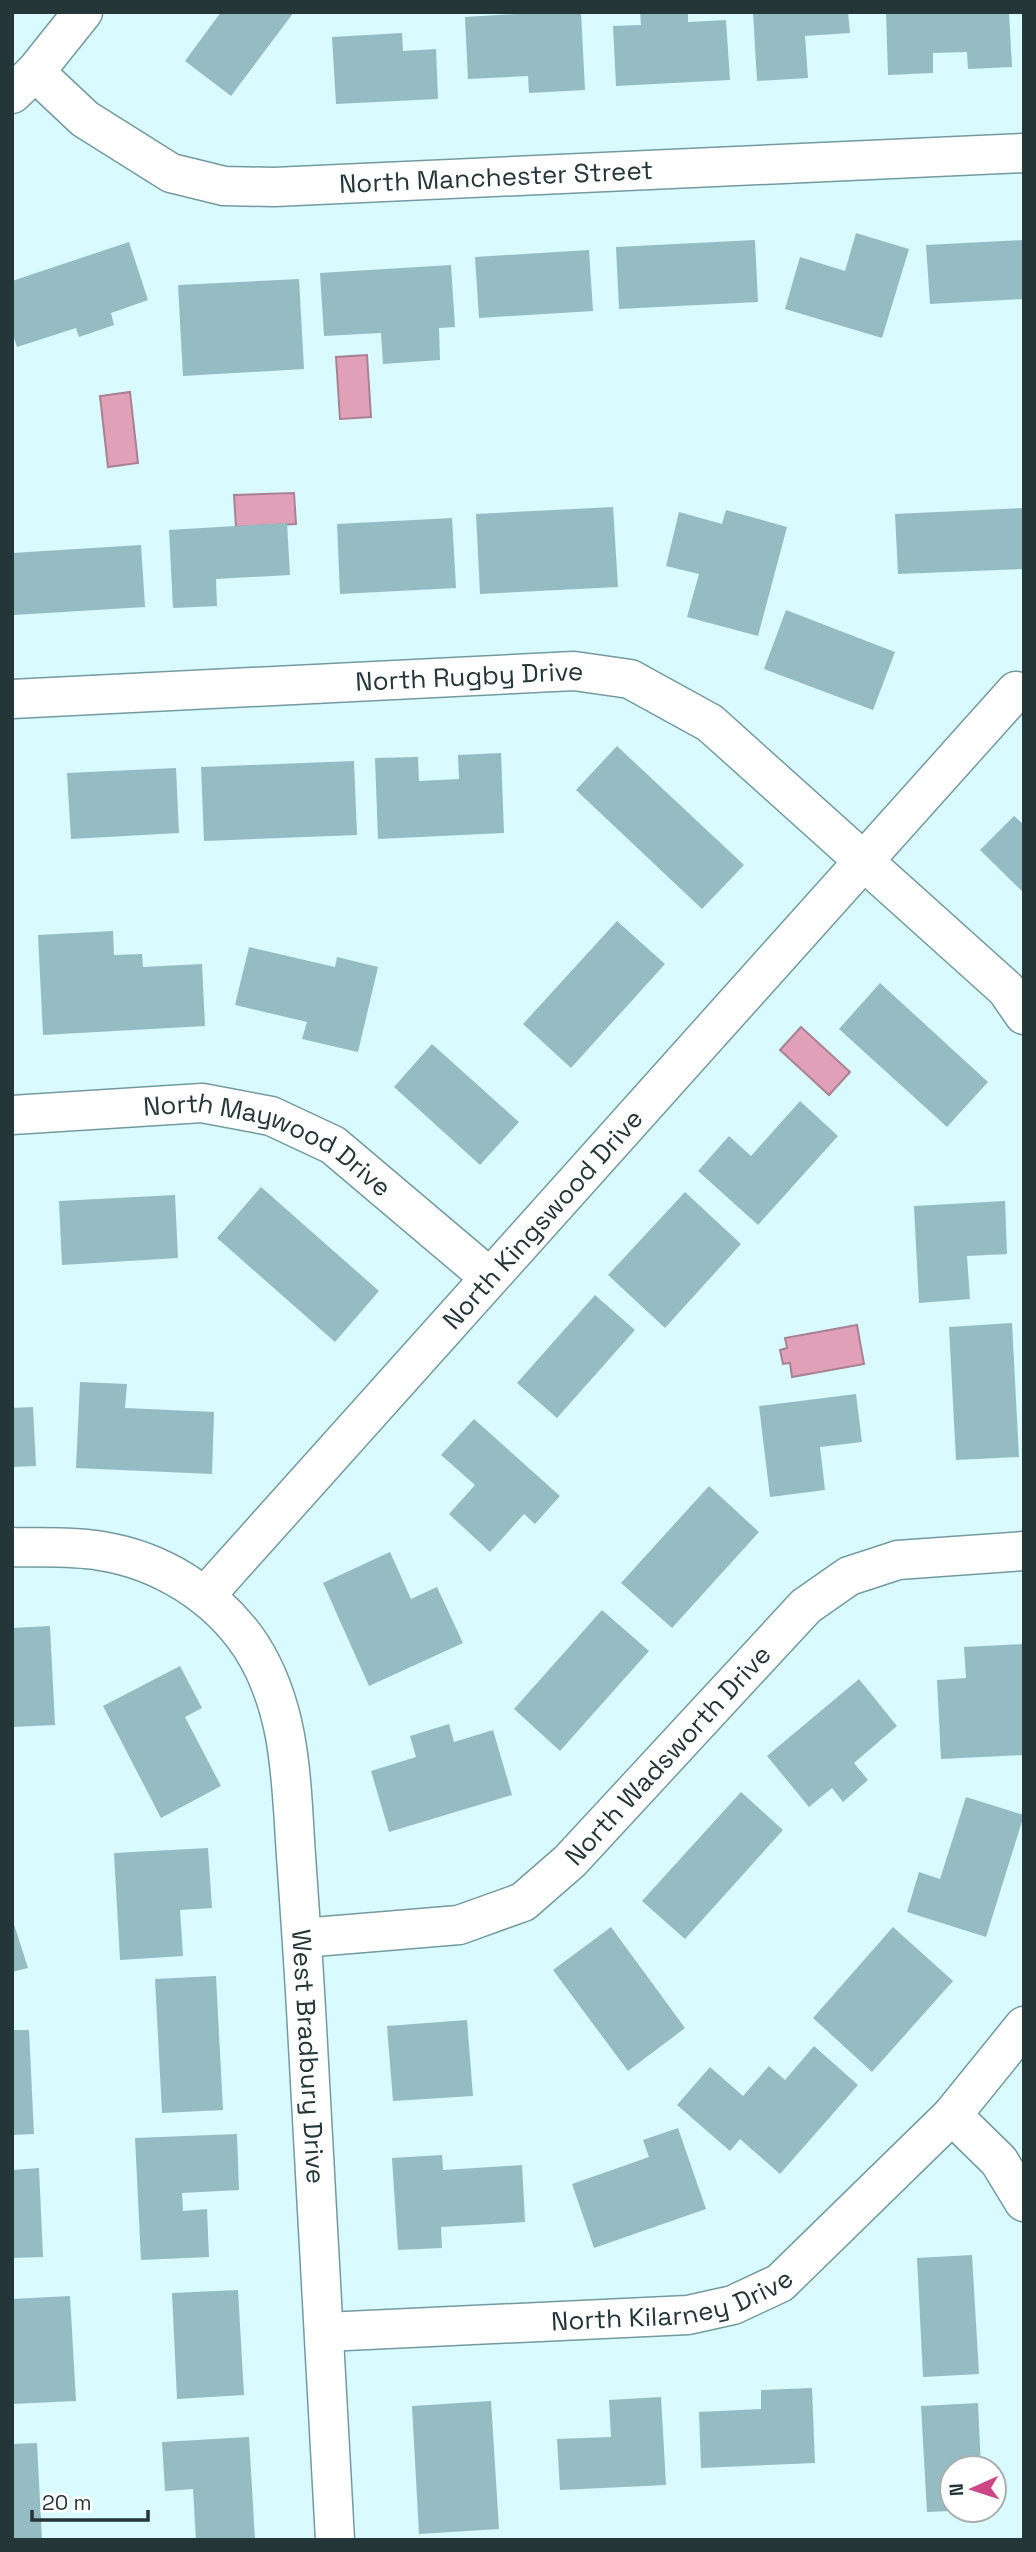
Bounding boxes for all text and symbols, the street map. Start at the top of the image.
street label: North Manchester Street [338,153,654,201]
street label: North Rugby Drive [354,653,586,699]
street label: North Maywood Drive [142,1086,399,1204]
street label: North Kingswood Drive [435,1102,650,1337]
street label: North Wadsworth Drive [557,1638,778,1873]
street label: West Bradbury Drive [284,1928,333,2185]
street label: North Kilarney Drive [550,2262,801,2338]
north arrow [938,2454,1008,2524]
scale bar [32,2478,147,2522]
text: N [944,2483,969,2497]
text: 20 m [42,2489,92,2516]

